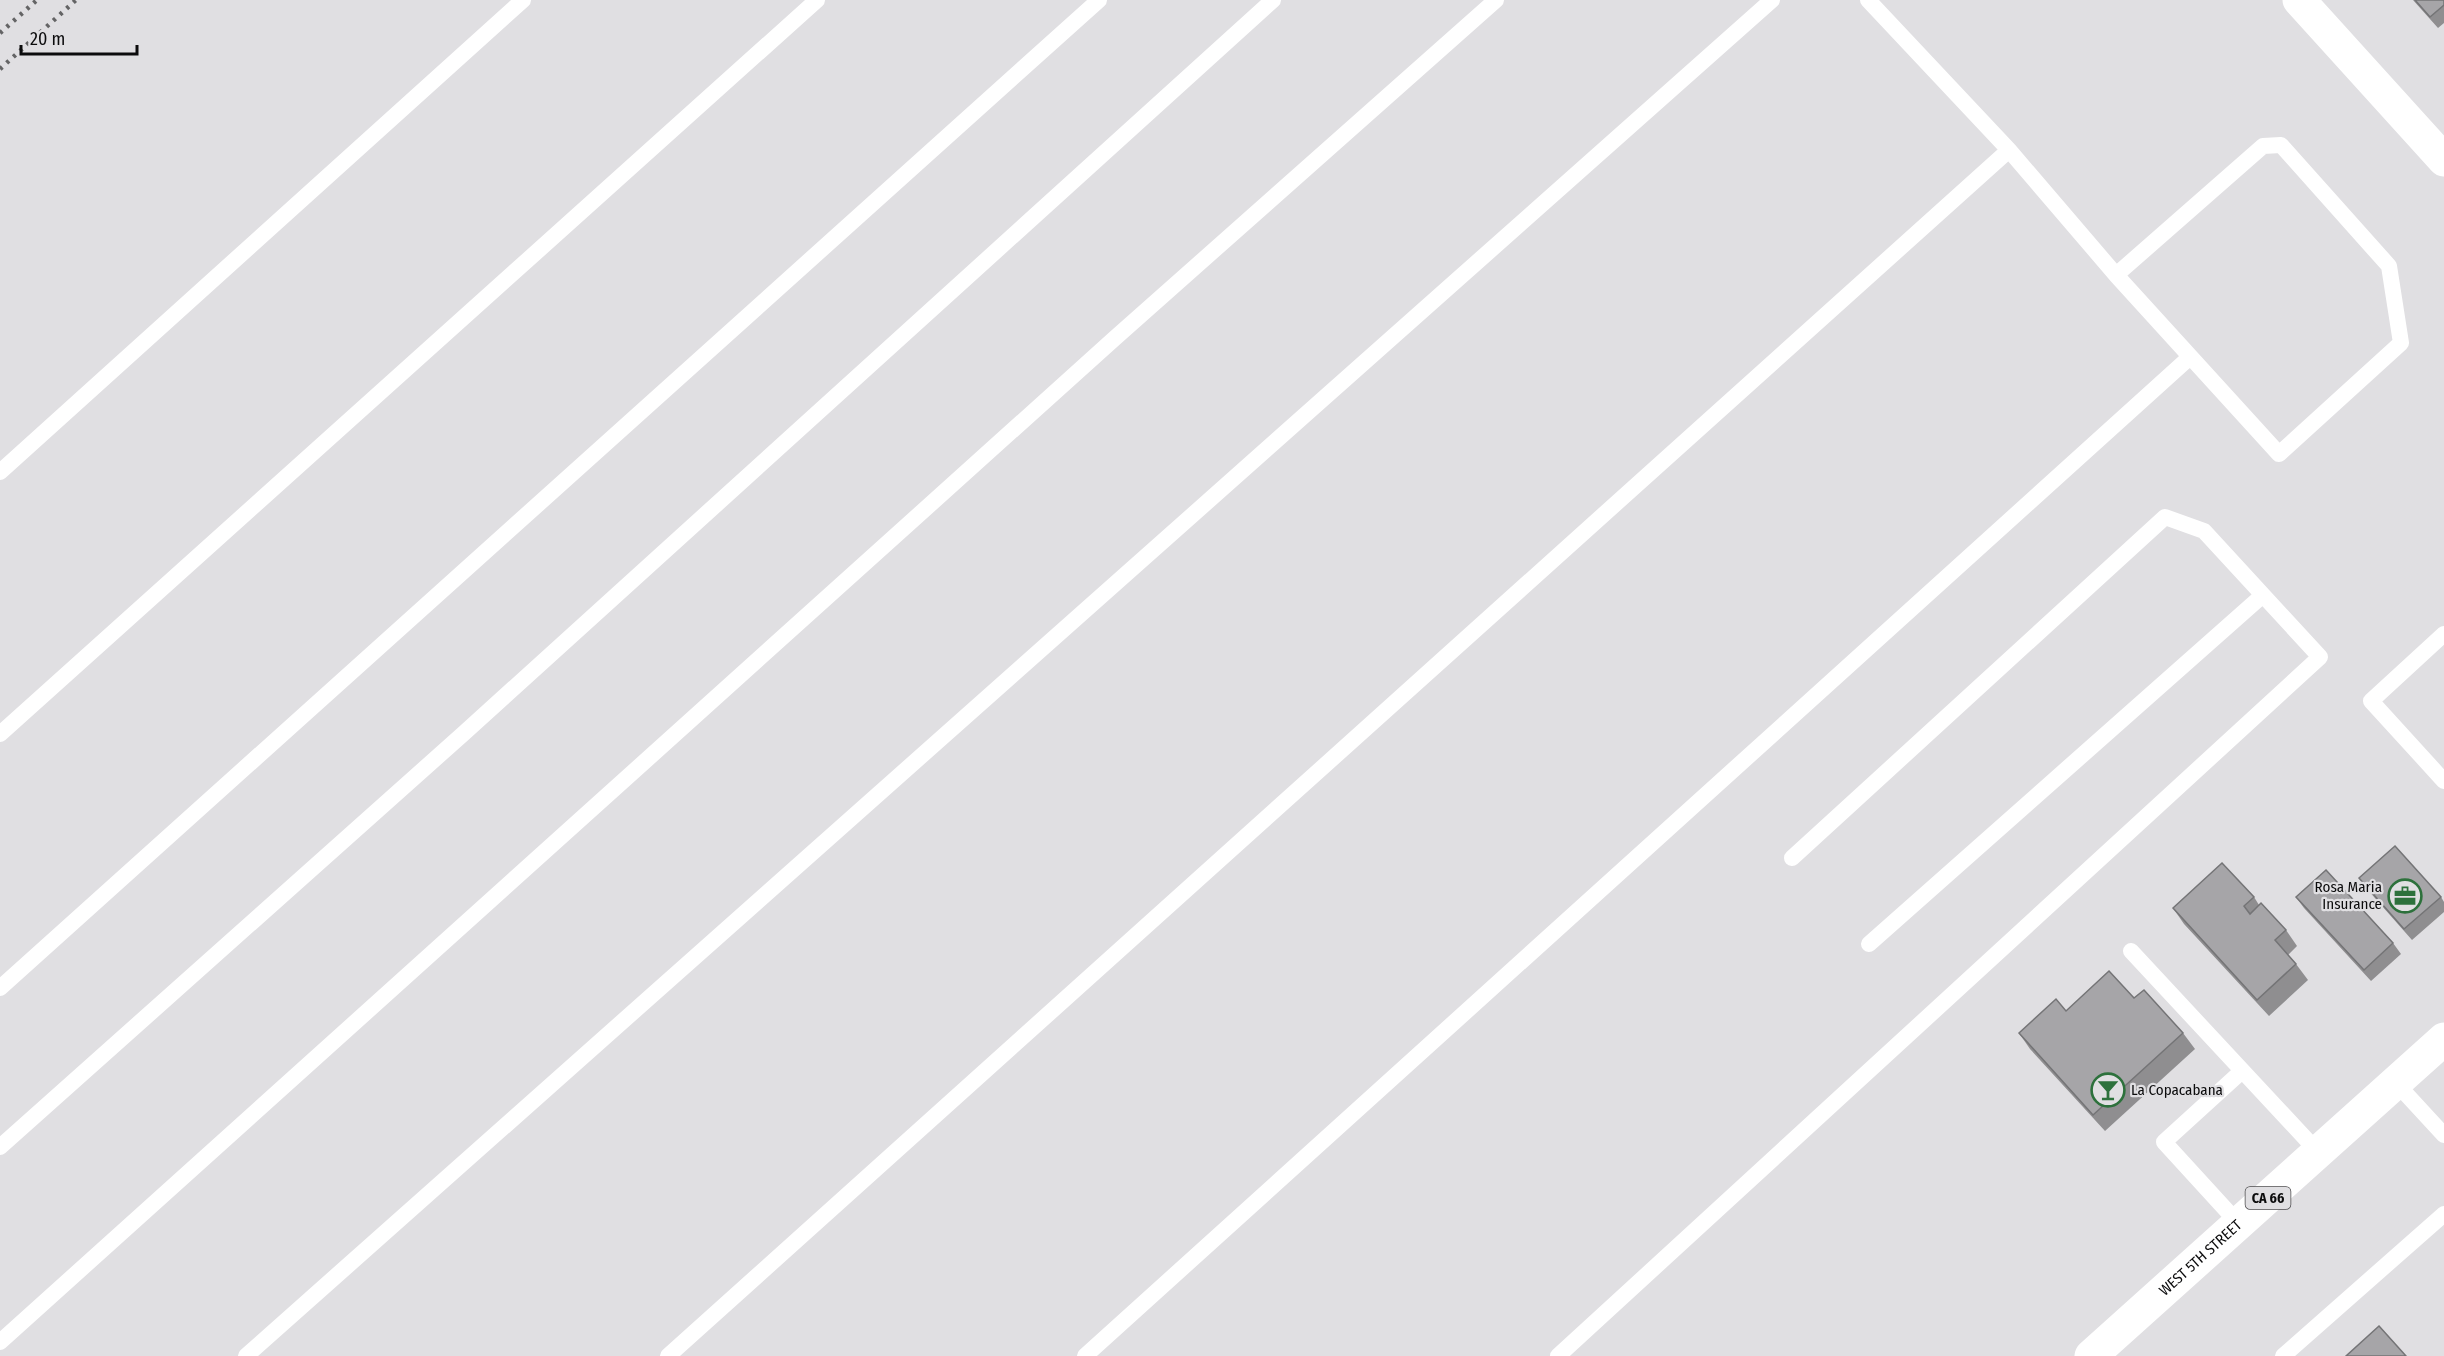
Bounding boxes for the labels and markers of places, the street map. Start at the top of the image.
place label: Rosa Maria Insurance [2315,878,2382,913]
office icon: Rosa Maria Insurance [2387,878,2423,914]
bar icon: La Copacabana [2090,1072,2126,1108]
place label: La Copacabana [2131,1081,2223,1099]

